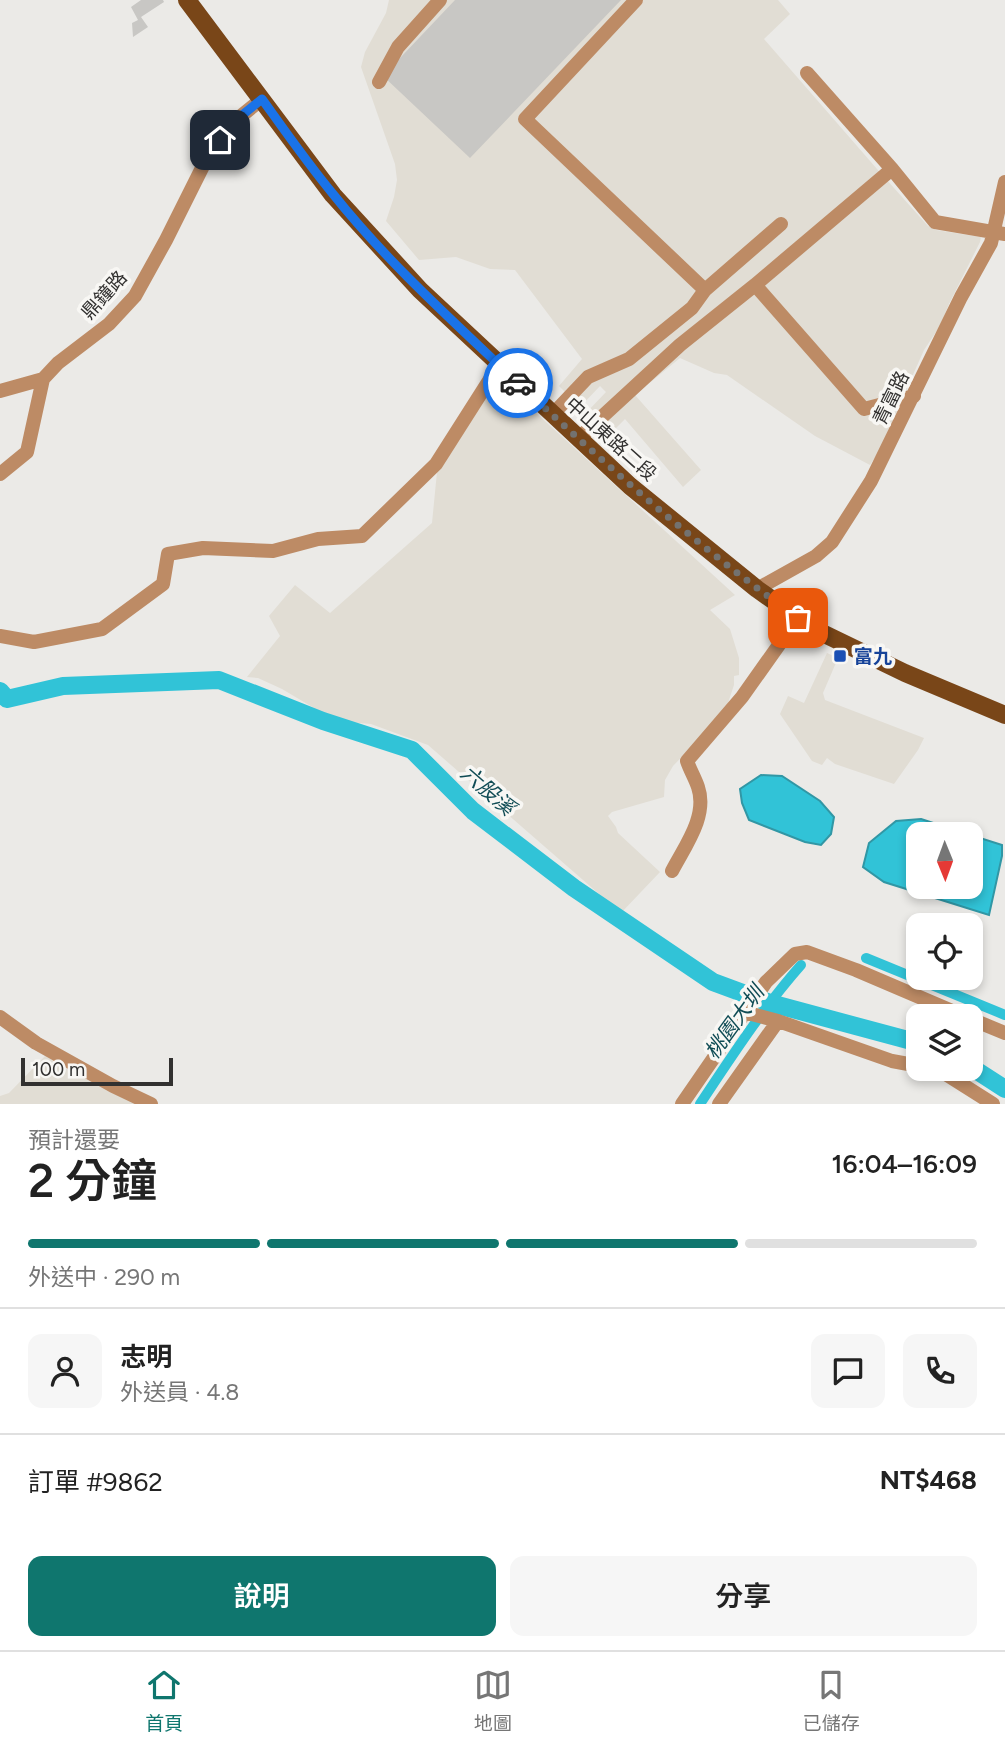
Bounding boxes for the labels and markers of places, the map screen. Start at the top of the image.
pin [190,110,250,170]
pin [768,588,828,648]
place label: 富九 [854,645,892,668]
marker: 富九 [832,648,848,664]

